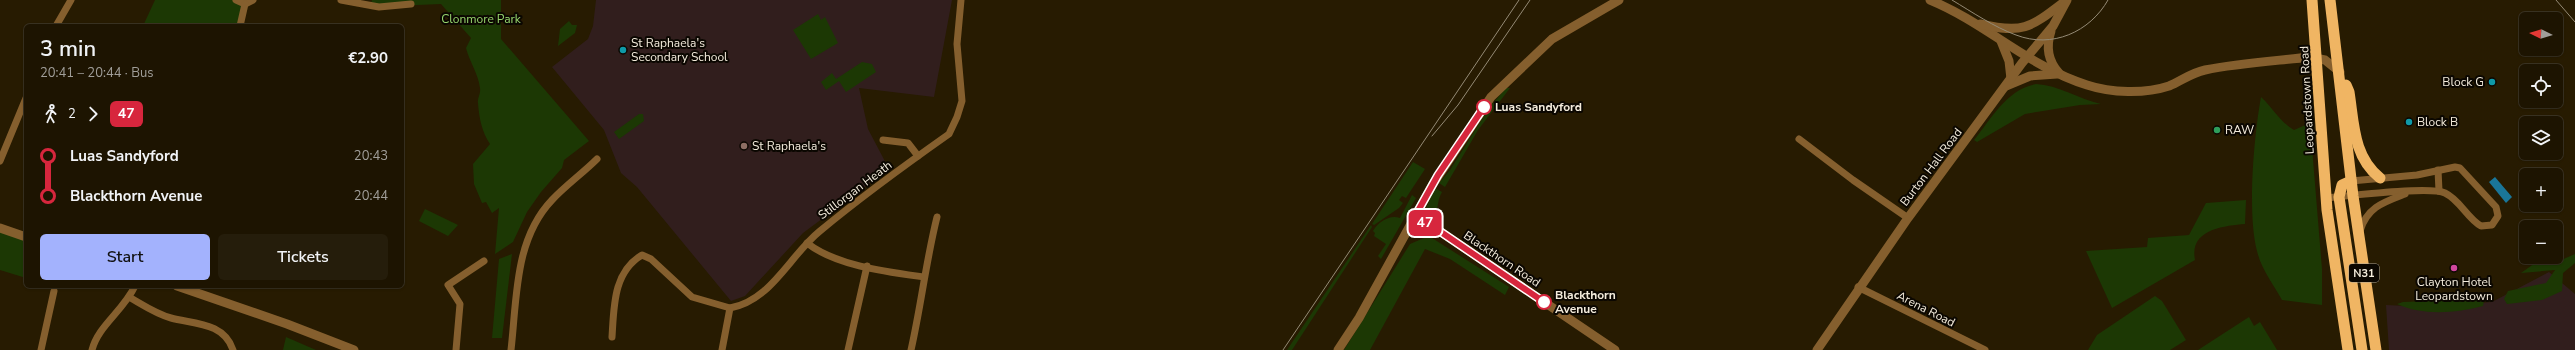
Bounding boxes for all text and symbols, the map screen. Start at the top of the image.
park label: Clonmore Park [441,11,522,27]
north arrow [2519,12,2563,56]
map controls [2519,12,2563,264]
text: 3 min [40,34,96,64]
place label: St Raphaela's Secondary School [631,35,728,65]
marker: St Raphaela's Secondary School [618,45,628,55]
street label: Leopardstown Road [2296,45,2318,155]
text: €2.90 [348,48,388,68]
text: 20:41 – 20:44 · Bus [40,64,154,82]
button: locate [2519,64,2563,108]
place label: Block G [2442,74,2484,90]
marker: Block G [2487,77,2497,87]
marker: Luas Sandyford [1476,99,1492,115]
place label: Luas Sandyford [1495,99,1582,115]
icon: walk [40,103,62,125]
icon: forward [82,103,104,125]
text: 47 [118,104,135,123]
text: 2 [68,105,76,123]
place label: Block B [2417,114,2458,130]
button: layers [2519,116,2563,160]
marker: Block B [2404,117,2414,127]
place label: RAW [2225,122,2254,138]
street label: Burton Hall Road [1896,125,1966,209]
marker: RAW [2212,125,2222,135]
place label: St Raphaela's [752,138,826,154]
marker: St Raphaela's [739,141,749,151]
text: Luas Sandyford [70,146,179,166]
text: 20:43 [354,147,388,165]
street label: Stillorgan Heath [815,157,895,223]
button: + [2519,168,2563,212]
text: Blackthorn Avenue [70,186,202,206]
text: 20:44 [354,187,388,205]
line badge: 47 [1407,210,1443,236]
text: 47 [1417,213,1433,232]
button: − [2519,220,2563,264]
street label: Blackthorn Road [1461,227,1543,291]
button: Start [40,234,210,280]
button: Tickets [218,234,388,280]
marker: Clayton Hotel Leopardstown [2449,263,2459,273]
road number: N31 [2349,264,2379,282]
place label: Clayton Hotel Leopardstown [2415,274,2493,304]
place label: Blackthorn Avenue [1555,287,1616,317]
street label: Arena Road [1894,287,1958,331]
marker: Blackthorn Avenue [1536,294,1552,310]

